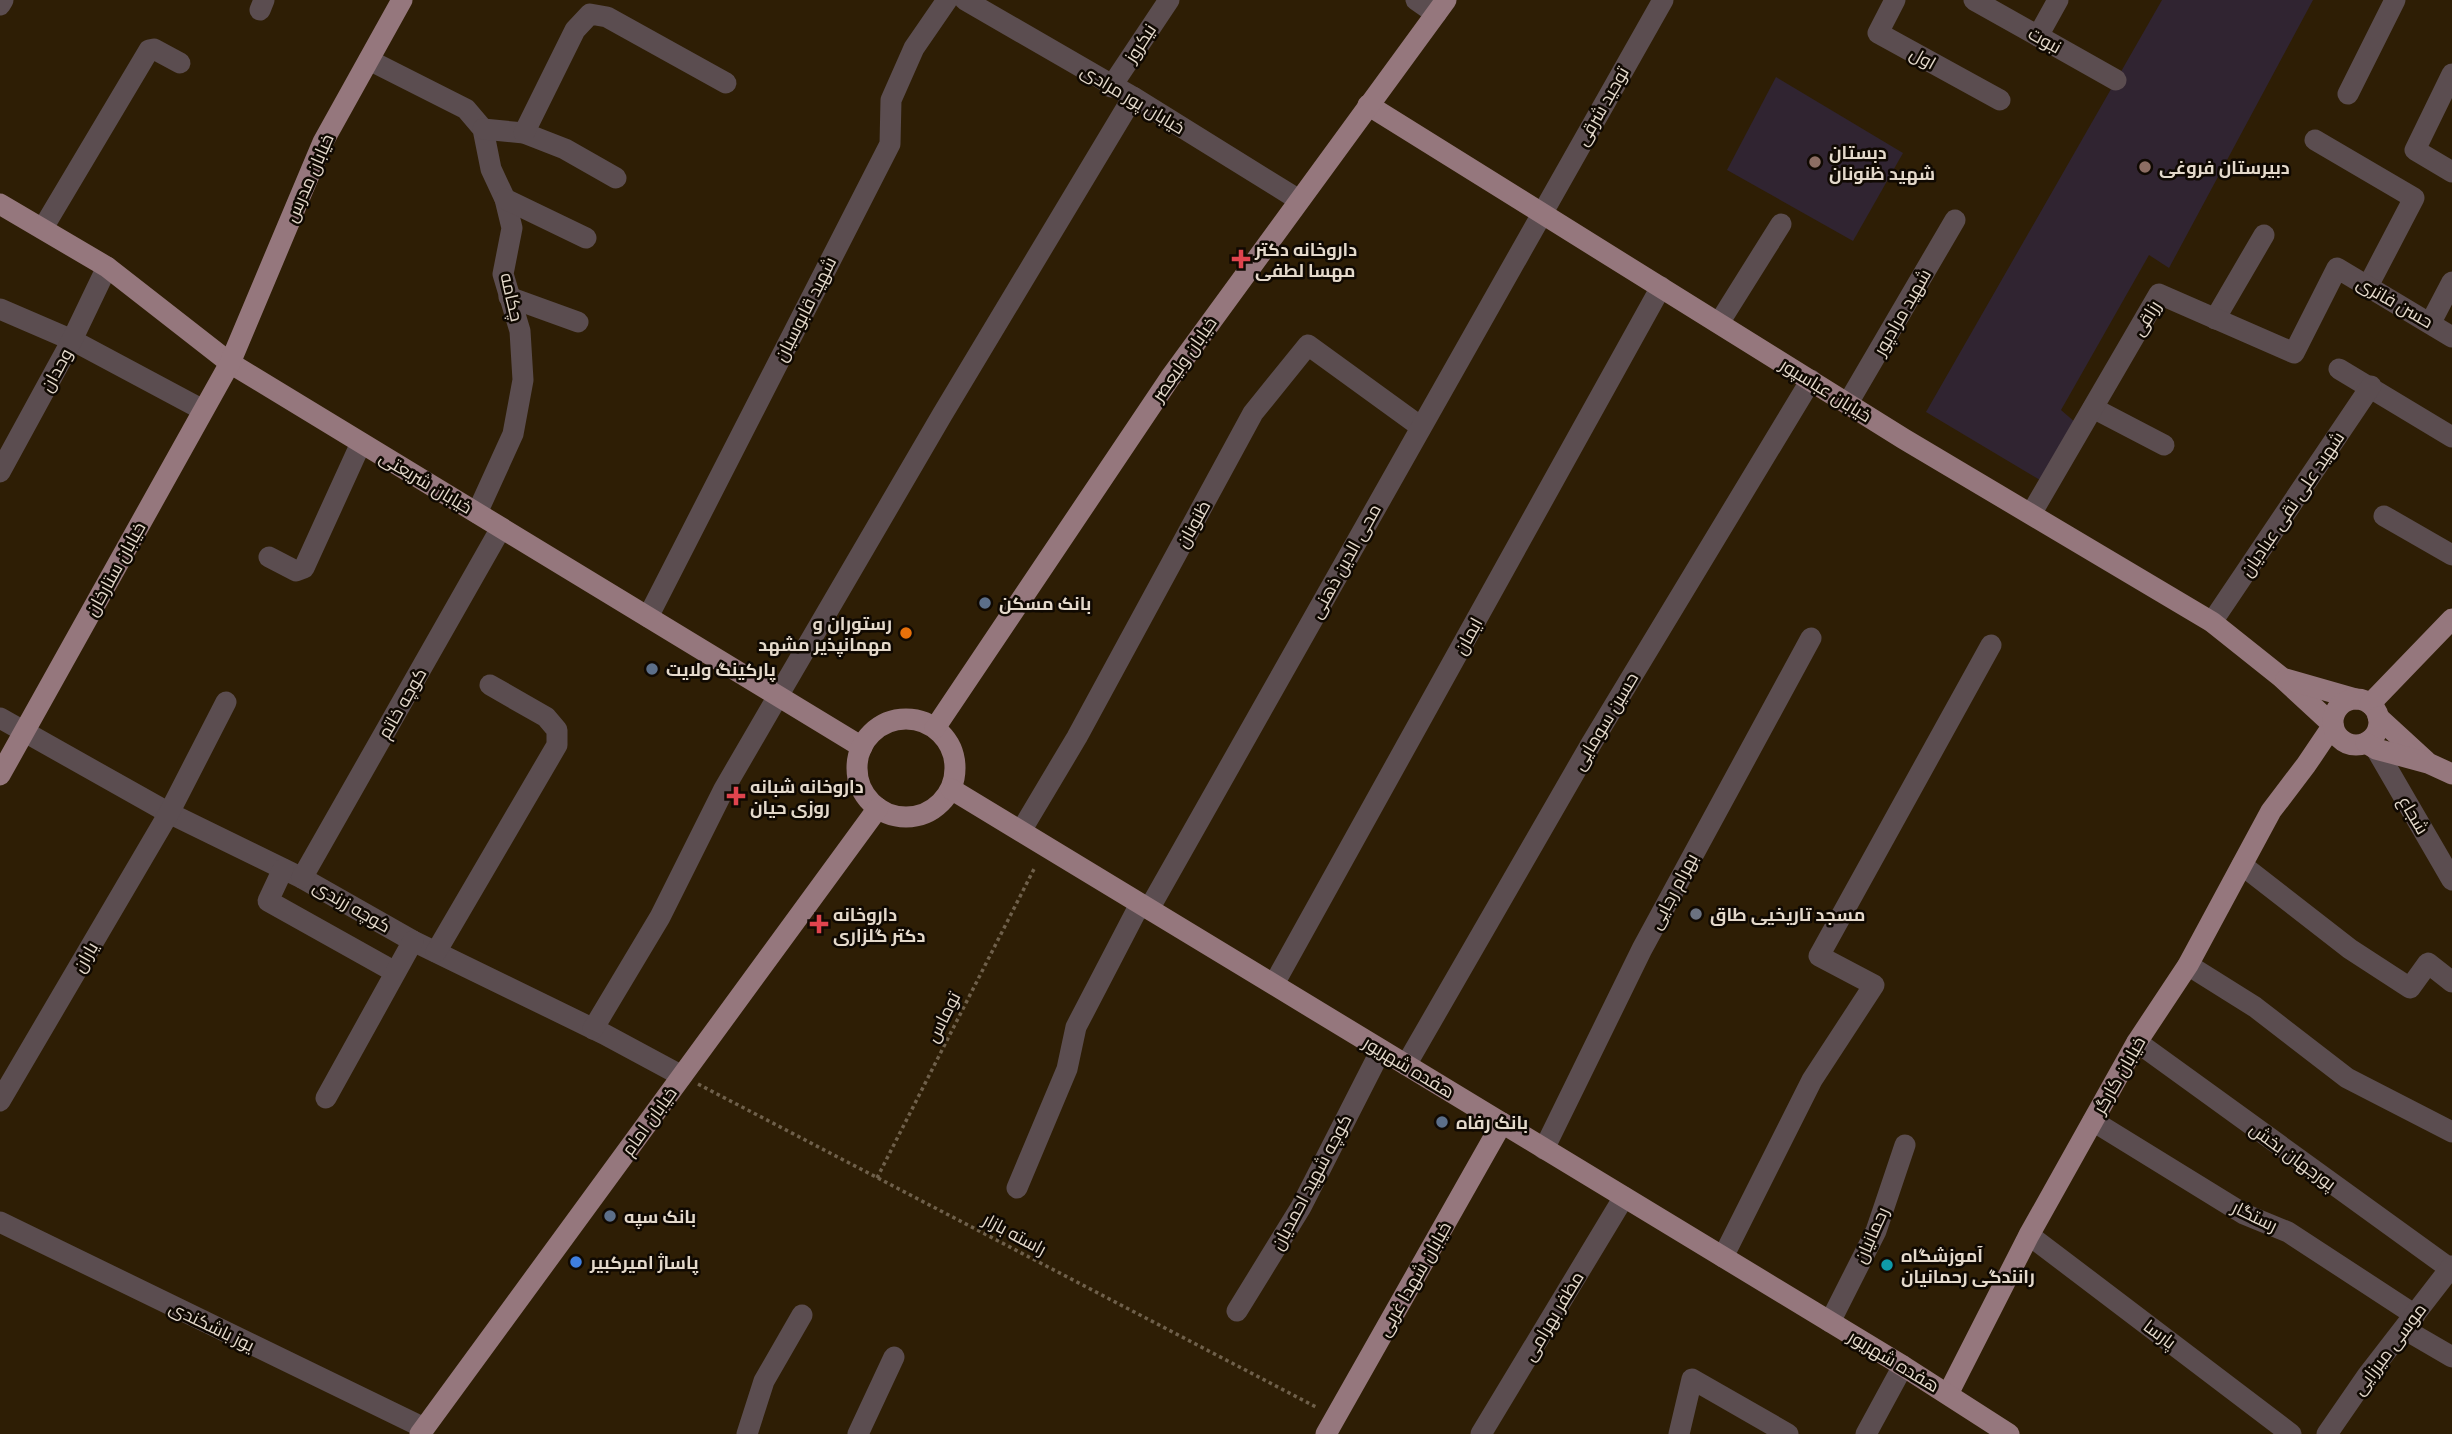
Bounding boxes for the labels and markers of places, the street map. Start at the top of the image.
place label: دبستان شهید ظنونان [1829,140,1935,186]
marker: دبستان شهید ظنونان [1807,154,1823,170]
place label: دبیرستان فروغی [2159,155,2290,180]
marker: دبیرستان فروغی [2137,159,2153,175]
place label: داروخانه دکتر مهسا لطفی [1254,237,1357,283]
marker: داروخانه دکتر مهسا لطفی [1233,251,1249,267]
place label: بانک مسکن [999,591,1091,616]
marker: بانک مسکن [977,595,993,611]
place label: رستوران و مهمانپذیر مشهد [758,611,892,657]
marker: رستوران و مهمانپذیر مشهد [898,625,914,641]
place label: پارکینگ ولایت [666,657,776,682]
marker: پارکینگ ولایت [644,661,660,677]
place label: داروخانه شبانه روزی حیان [750,774,864,820]
marker: داروخانه شبانه روزی حیان [728,788,744,804]
place label: داروخانه دکتر گلزاری [833,902,926,948]
place label: مسجد تاریخیی طاق [1710,902,1866,927]
marker: مسجد تاریخیی طاق [1688,906,1704,922]
marker: داروخانه دکتر گلزاری [811,916,827,932]
place label: بانک رفاه [1456,1110,1528,1135]
marker: بانک رفاه [1434,1114,1450,1130]
place label: بانک سپه [624,1204,696,1229]
marker: بانک سپه [602,1208,618,1224]
place label: آموزشگاه رانندگی رحمانیان [1901,1243,2035,1289]
place label: پاساژ امیرکبیر [589,1250,699,1275]
marker: پاساژ امیرکبیر [568,1254,584,1270]
marker: آموزشگاه رانندگی رحمانیان [1879,1257,1895,1273]

